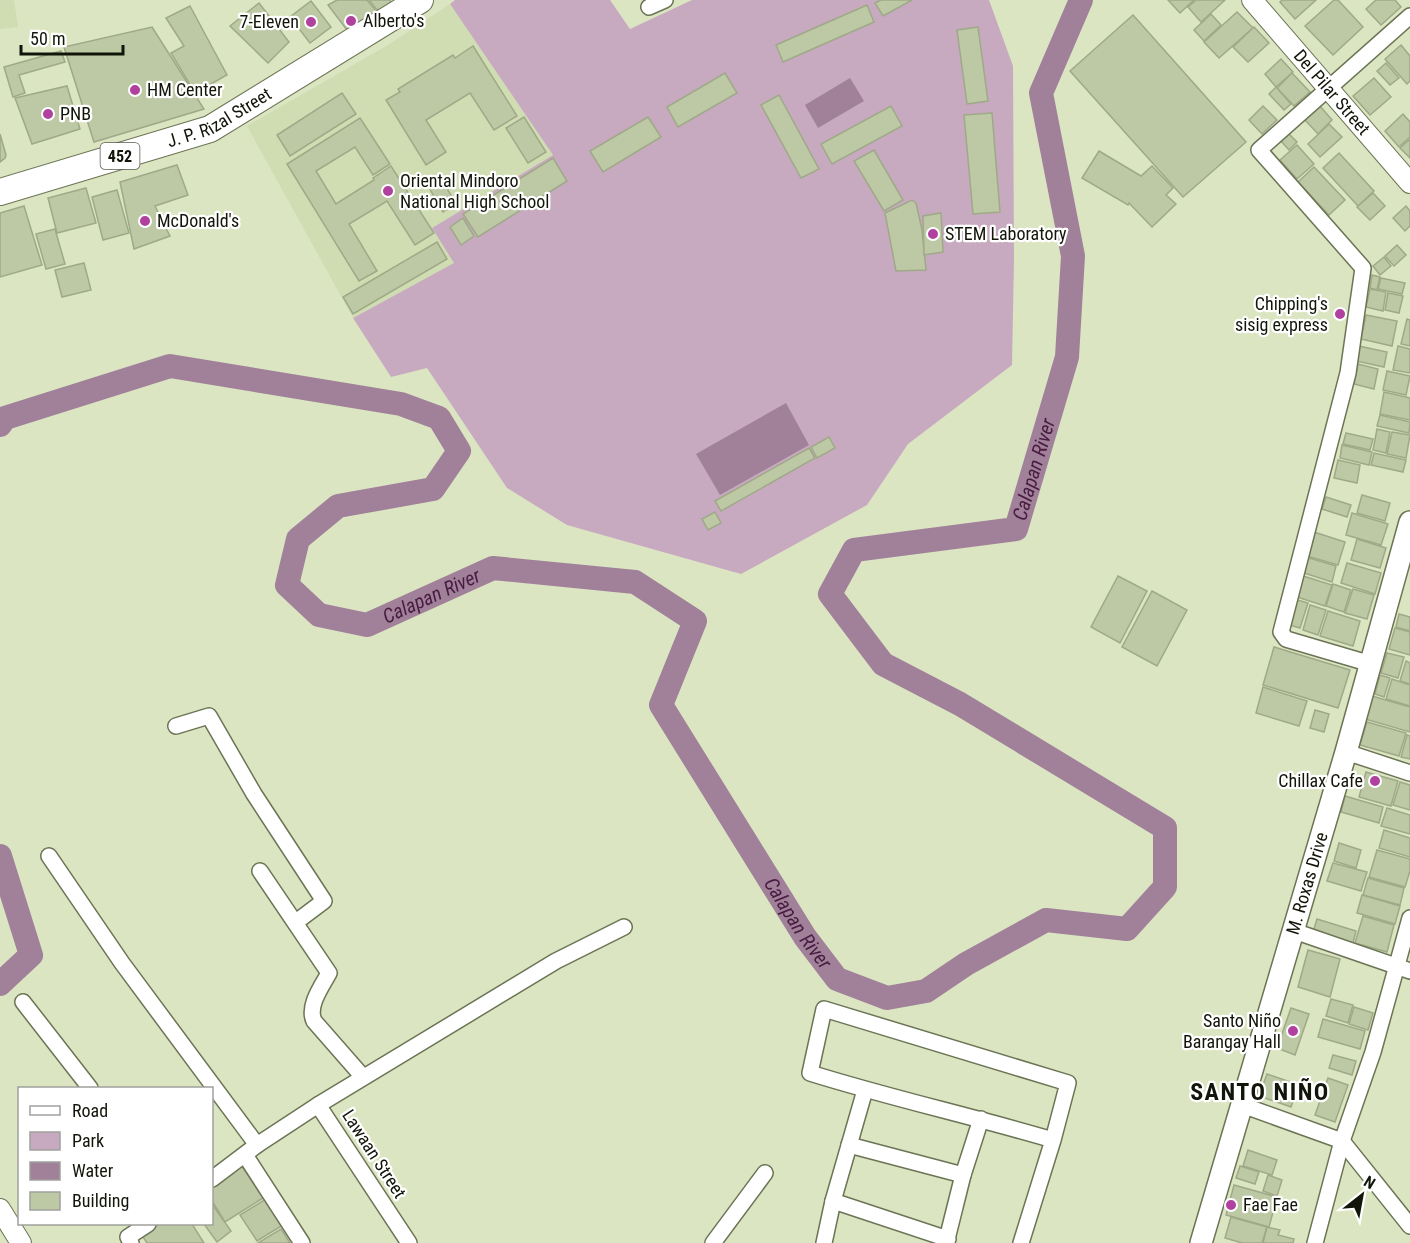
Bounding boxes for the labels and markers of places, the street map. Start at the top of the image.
place label: Alberto's [363,10,424,31]
place label: 7-Eleven [240,11,299,32]
marker: Alberto's [344,14,358,28]
marker: 7-Eleven [304,15,318,29]
place label: HM Center [147,79,223,100]
marker: HM Center [128,83,142,97]
place label: PNB [60,103,91,124]
marker: PNB [41,107,55,121]
place label: Oriental Mindoro National High School [400,170,549,212]
marker: Oriental Mindoro National High School [381,184,395,198]
place label: McDonald's [157,210,239,231]
marker: McDonald's [138,214,152,228]
place label: STEM Laboratory [945,223,1067,244]
marker: STEM Laboratory [926,227,940,241]
place label: Chipping's sisig express [1235,293,1328,335]
marker: Chipping's sisig express [1333,307,1347,321]
place label: Chillax Cafe [1278,770,1363,791]
marker: Chillax Cafe [1368,774,1382,788]
place label: Santo Niño Barangay Hall [1183,1010,1281,1052]
marker: Santo Niño Barangay Hall [1286,1024,1300,1038]
place label: Fae Fae [1243,1194,1298,1215]
marker: Fae Fae [1224,1198,1238,1212]

